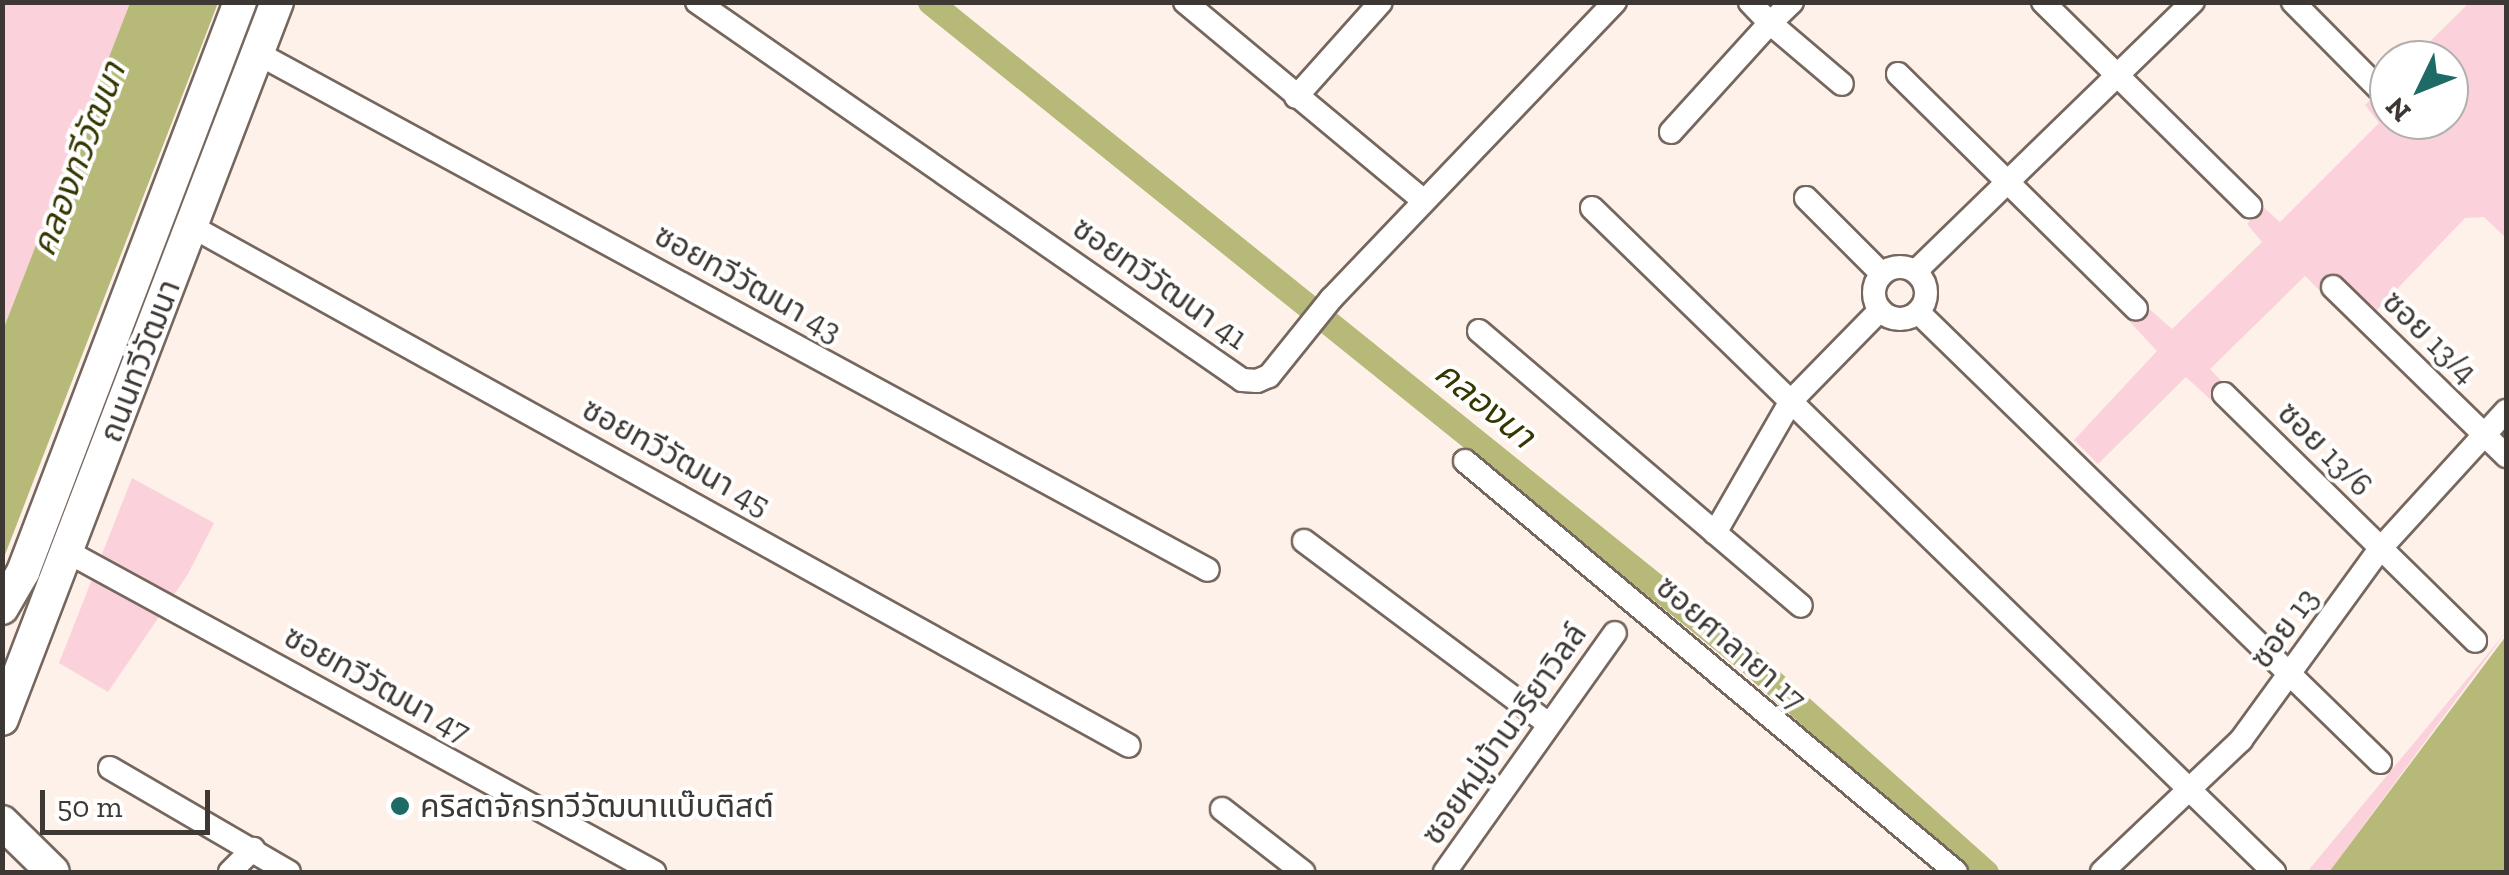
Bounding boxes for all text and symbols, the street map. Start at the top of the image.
north arrow [2369,40,2469,140]
water label: คลองทวีวัฒนา [22,57,134,261]
text: N [2379,90,2417,128]
street label: ซอยทวีวัฒนา 41 [1065,209,1255,357]
street label: ซอยทวีวัฒนา 43 [648,216,848,350]
street label: ถนนทวีวัฒนา [91,274,189,448]
street label: ซอย 13/4 [2375,283,2485,391]
water label: คลองนา [1427,351,1543,457]
street label: ซอยทวีวัฒนา 45 [575,390,777,524]
street label: ซอย 13/6 [2270,394,2380,504]
street label: ซอยศาลายา 17 [1648,568,1814,718]
street label: ซอย 13 [2242,580,2326,676]
street label: ซอยหมู่บ้านวริยาวิลล์ [1413,616,1595,852]
street label: ซอยทวีวัฒนา 47 [277,617,477,751]
scale bar [45,770,215,832]
place label: คริสตจักรทวีวัฒนาแบ๊บติสต์ [420,787,774,825]
text: 50 m [57,789,122,825]
marker: คริสตจักรทวีวัฒนาแบ๊บติสต์ [389,795,411,817]

